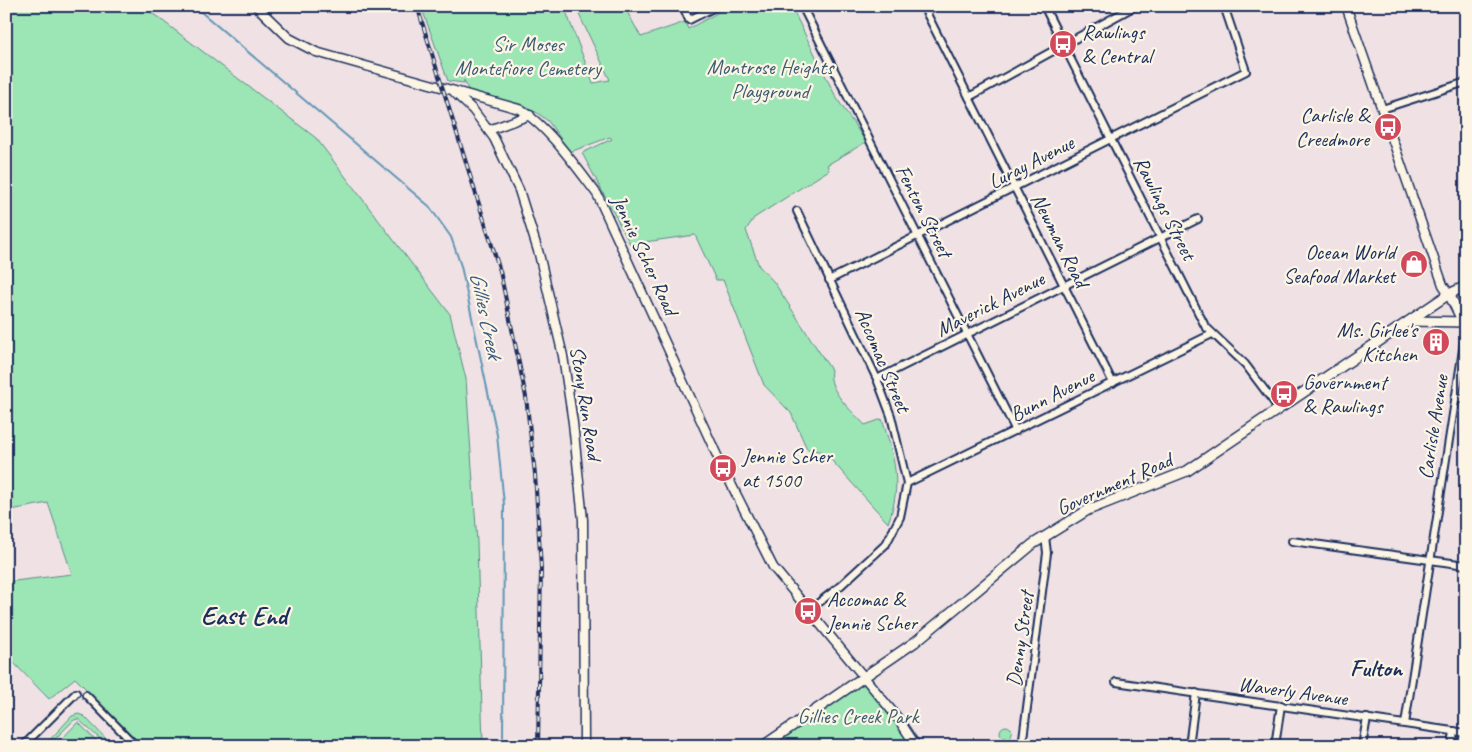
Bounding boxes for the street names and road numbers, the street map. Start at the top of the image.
street label: Luray Avenue [984,129,1079,195]
street label: Rawlings Street [1128,152,1203,266]
street label: Fenton Street [890,160,960,264]
street label: Newman Road [1025,189,1096,295]
street label: Jennie Scher Road [605,190,685,322]
street label: Maverick Avenue [931,265,1050,342]
street label: Accomac Street [849,304,917,418]
street label: Stony Run Road [564,344,608,465]
street label: Bunn Avenue [1006,362,1100,427]
street label: Carlisle Avenue [1412,372,1454,481]
street label: Government Road [1052,445,1179,521]
street label: Denny Street [1000,587,1040,688]
street label: Waverly Avenue [1237,671,1350,712]

